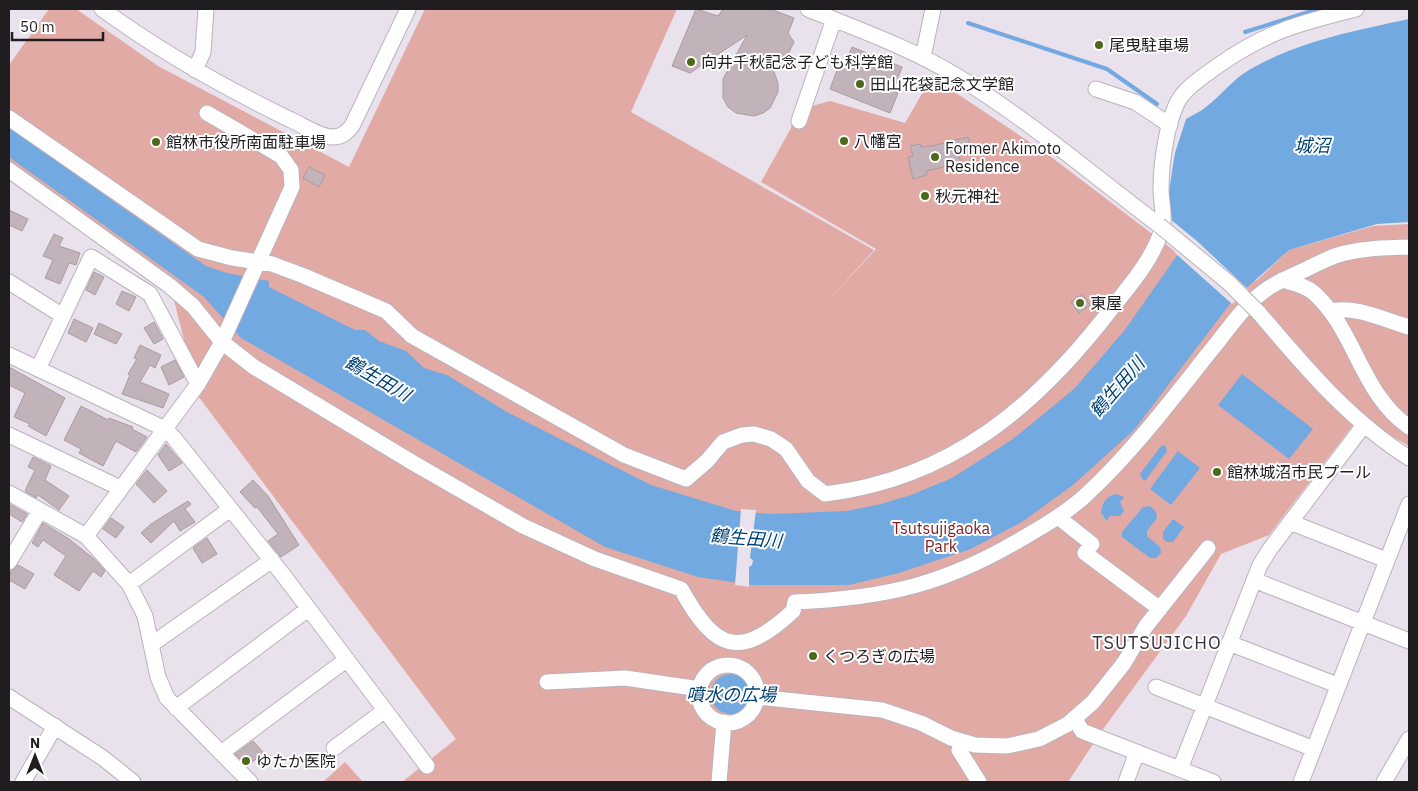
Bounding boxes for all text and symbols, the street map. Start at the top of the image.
scale bar [12,10,104,42]
text: 50 m [20,17,55,36]
place label: 尾曳駐車場 [1109,35,1189,55]
marker: 尾曳駐車場 [1093,39,1105,51]
place label: 向井千秋記念子ども科学館 [701,52,893,72]
marker: 向井千秋記念子ども科学館 [685,56,697,68]
place label: 田山花袋記念文学館 [870,74,1014,94]
marker: 田山花袋記念文学館 [854,78,866,90]
place label: 八幡宮 [854,131,902,151]
place label: 館林市役所南面駐車場 [166,132,326,152]
water label: 城沼 [1294,134,1333,157]
marker: 八幡宮 [838,135,850,147]
marker: 館林市役所南面駐車場 [150,136,162,148]
place label: Former Akimoto Residence [945,138,1061,176]
marker: Former Akimoto Residence [929,151,941,163]
place label: 秋元神社 [935,186,999,206]
marker: 秋元神社 [919,190,931,202]
place label: 東屋 [1090,293,1122,313]
marker: 東屋 [1074,297,1086,309]
water label: 鶴生田川 [341,350,417,407]
water label: 鶴生田川 [1085,351,1151,422]
place label: 館林城沼市民プール [1227,462,1371,482]
marker: 館林城沼市民プール [1211,466,1223,478]
park label: Tsutsujigaoka Park [892,518,991,556]
water label: 鶴生田川 [709,523,785,553]
district label: TSUTSUJICHO [1092,631,1222,654]
place label: くつろぎの広場 [823,646,935,666]
marker: くつろぎの広場 [807,650,819,662]
water label: 噴水の広場 [686,683,778,706]
north arrow [10,731,60,781]
text: N [30,734,40,752]
place label: ゆたか医院 [256,751,336,771]
marker: ゆたか医院 [240,755,252,767]

